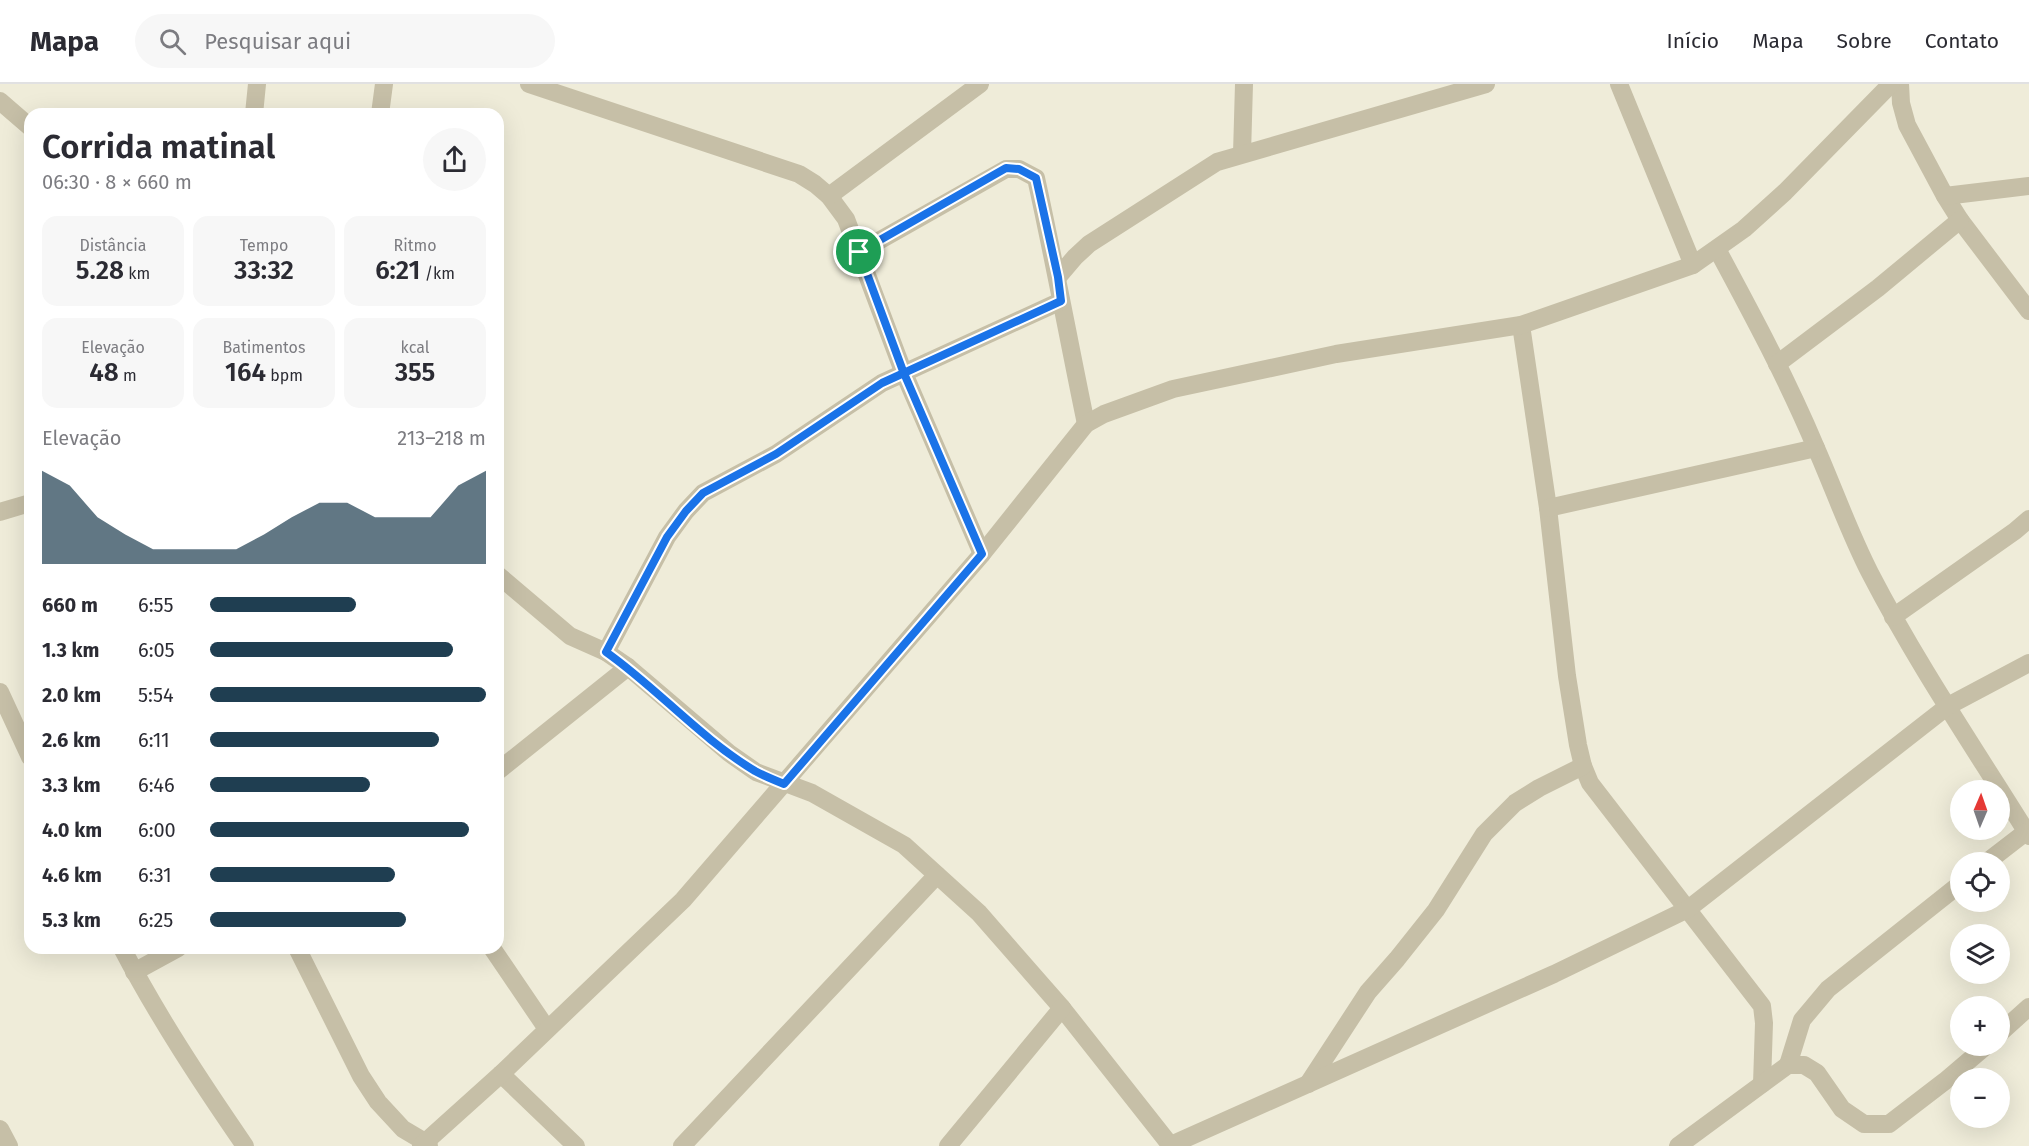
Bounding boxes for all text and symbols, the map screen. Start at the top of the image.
search box [135,14,555,68]
text: Mapa [30,25,99,58]
icon: search [156,25,189,58]
text: Pesquisar aqui [204,28,351,55]
text: Início [1666,28,1719,54]
text: Mapa [1752,28,1804,54]
text: Sobre [1837,28,1892,54]
text: Contato [1925,28,1999,54]
text: Corrida matinal [42,127,275,167]
button: share [423,128,486,191]
text: 06:30 · 8 × 660 m [42,170,192,194]
pin [833,226,884,277]
icon: arrive [842,235,875,268]
text: Distância [80,236,146,255]
text: Tempo [240,236,288,255]
text: Ritmo [393,236,437,255]
text: 5.28 [76,255,124,286]
text: 33:32 [234,255,294,286]
text: 6:21 [375,255,420,286]
text: km [124,264,150,283]
text: /km [420,264,455,283]
text: Elevação [81,338,145,357]
text: Batimentos [223,338,305,357]
text: kcal [401,338,429,357]
text: 48 [89,357,119,388]
text: 164 [225,357,266,388]
text: 355 [395,357,435,388]
text: m [119,366,137,385]
text: bpm [266,366,303,385]
text: Elevação [42,426,121,450]
text: 213–218 m [397,426,486,450]
text: 660 m [42,593,98,617]
text: 6:55 [138,593,173,617]
text: 1.3 km [42,638,99,662]
text: 6:05 [138,638,175,662]
text: 2.0 km [42,683,101,707]
text: 5:54 [138,683,174,707]
text: 2.6 km [42,728,101,752]
text: 6:11 [138,728,170,752]
text: 3.3 km [42,773,101,797]
text: 6:46 [138,773,175,797]
north arrow [1950,780,2010,840]
map controls [1950,780,2010,1128]
text: 4.0 km [42,818,102,842]
text: 6:00 [138,818,176,842]
button: locate [1950,852,2010,912]
text: 4.6 km [42,863,102,887]
text: 6:31 [138,863,172,887]
text: 5.3 km [42,908,101,932]
text: 6:25 [138,908,173,932]
button: layers [1950,924,2010,984]
button: + [1950,996,2010,1056]
button: − [1950,1068,2010,1128]

